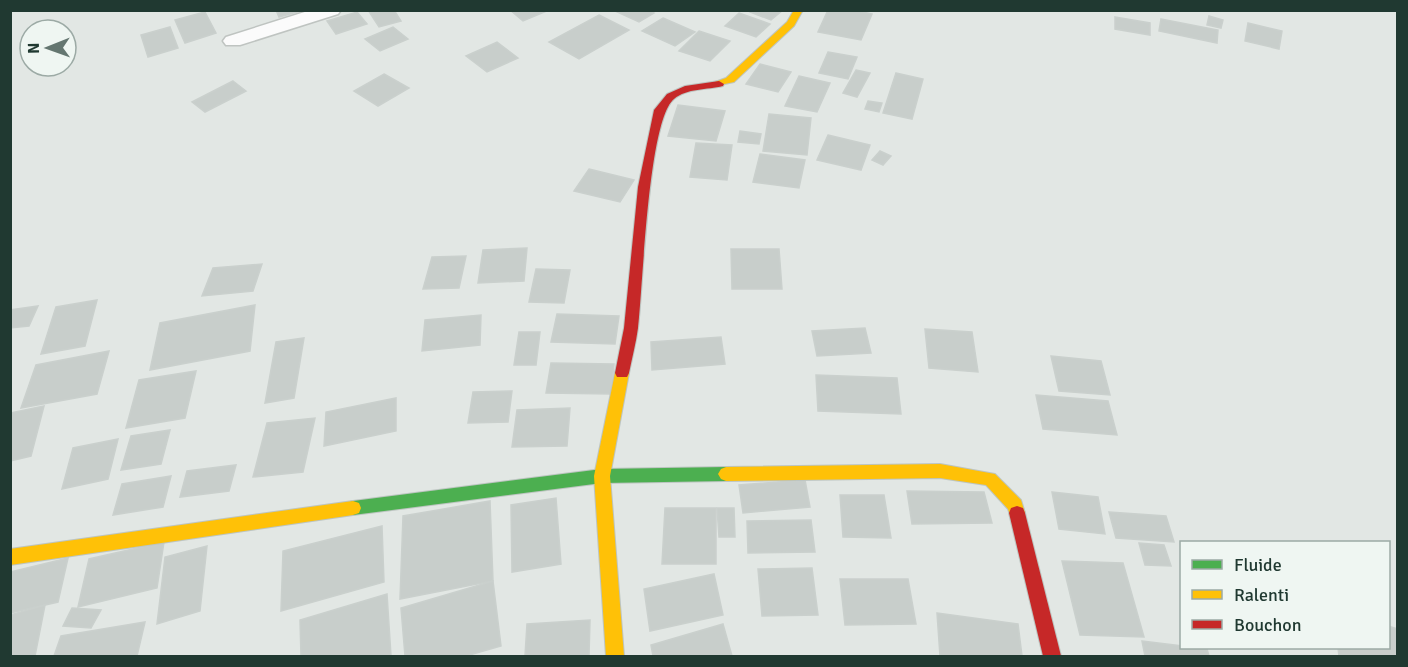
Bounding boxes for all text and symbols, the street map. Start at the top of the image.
north arrow [18,18,78,78]
text: N [24,43,44,54]
legend [1180,541,1390,649]
text: Fluide [1234,554,1282,576]
text: Ralenti [1234,584,1289,606]
text: Bouchon [1234,614,1302,636]

